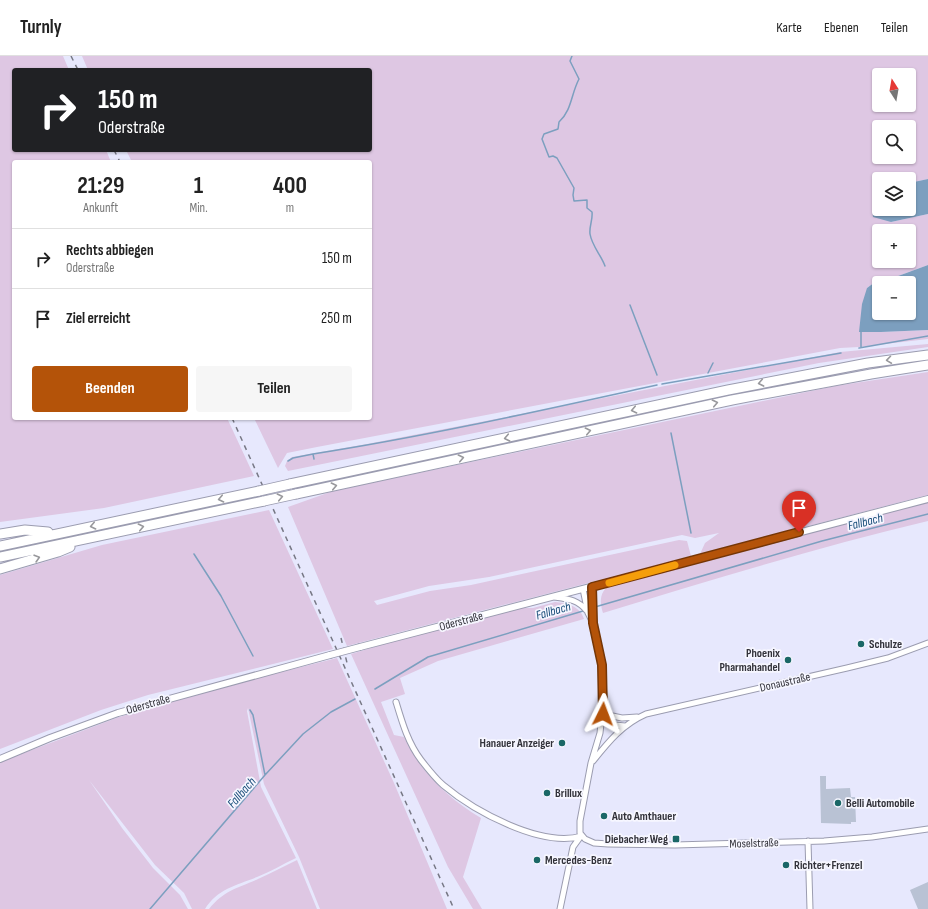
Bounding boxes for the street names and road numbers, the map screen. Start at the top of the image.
street label: Oderstraße [438,608,485,635]
street label: Donaustraße [758,669,812,696]
street label: Oderstraße [125,691,172,718]
street label: Moselstraße [729,835,779,852]

